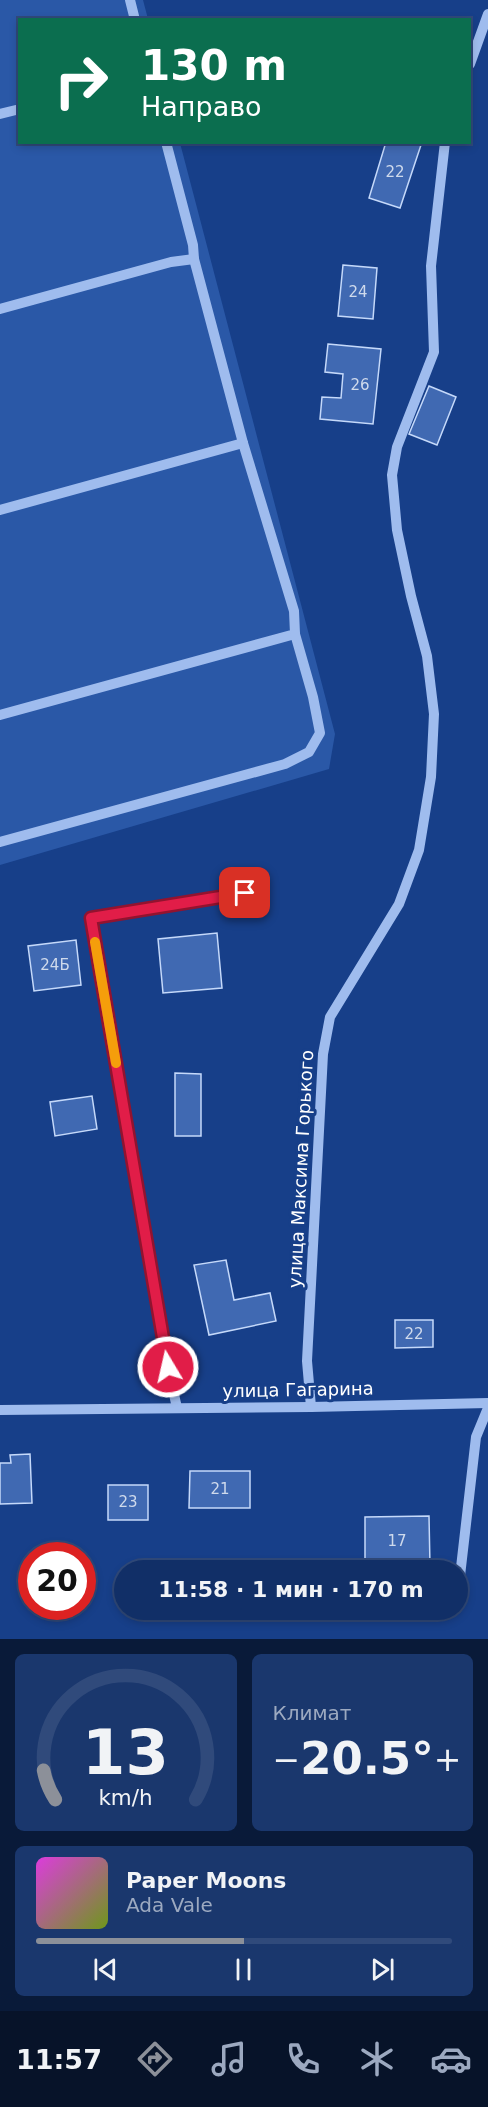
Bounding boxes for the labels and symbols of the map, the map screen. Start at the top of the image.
house number: 22 [385,163,405,181]
house number: 24 [348,283,368,301]
house number: 26 [350,376,370,394]
pin [219,867,270,918]
house number: 24Б [40,956,70,974]
street label: улица Максима Горького [284,1049,317,1289]
house number: 22 [404,1325,424,1343]
position arrow [136,1335,200,1399]
street label: улица Гагарина [222,1378,374,1401]
house number: 21 [210,1480,230,1498]
house number: 23 [118,1493,138,1511]
house number: 17 [387,1532,407,1550]
speed limit sign: 20 [18,1542,96,1620]

